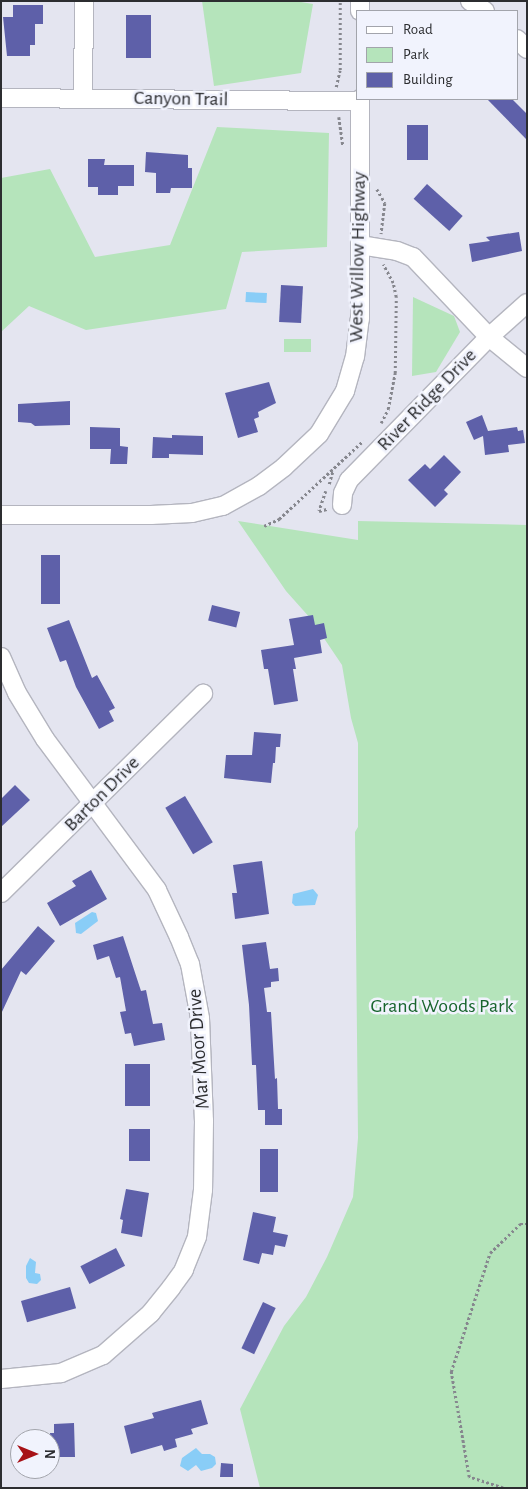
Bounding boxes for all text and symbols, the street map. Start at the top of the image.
legend [356,10,518,100]
text: Road [403,22,433,37]
text: Park [403,47,429,62]
text: Building [403,72,453,87]
street label: Canyon Trail [133,86,229,112]
street label: West Willow Highway [345,171,371,343]
street label: River Ridge Drive [372,344,482,456]
street label: Barton Drive [59,751,145,837]
street label: Mar Moor Drive [183,988,215,1110]
park label: Grand Woods Park [370,994,514,1018]
north arrow [10,1429,60,1479]
text: N [42,1449,56,1459]

